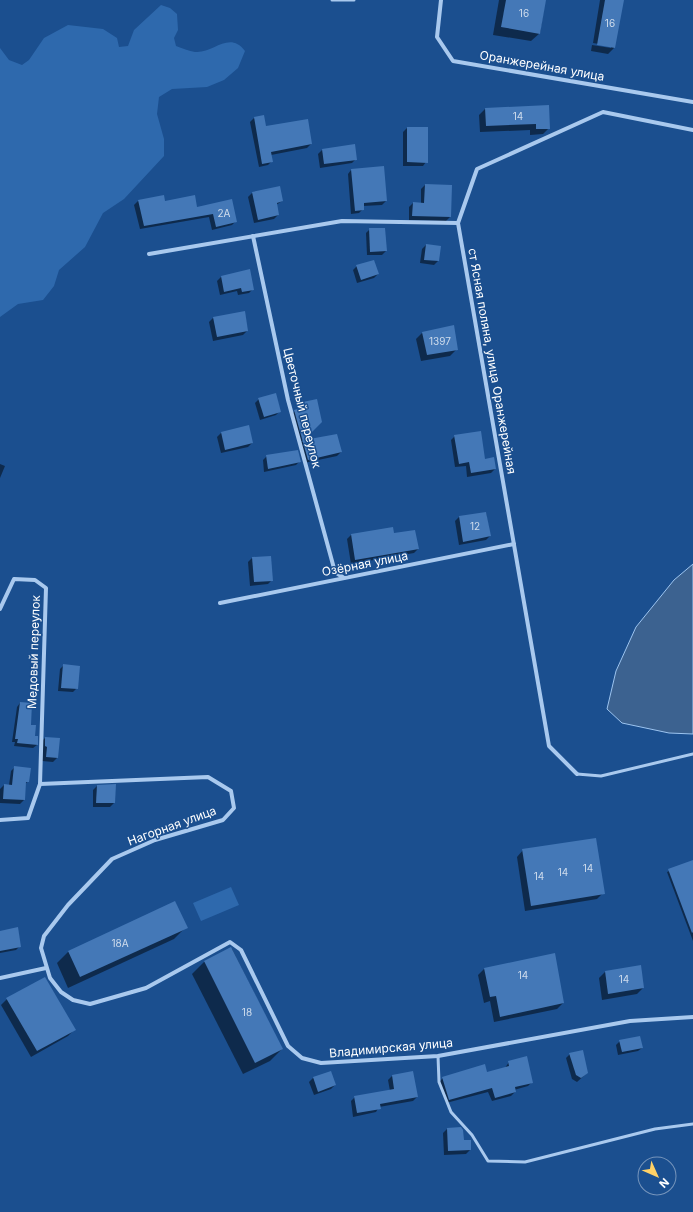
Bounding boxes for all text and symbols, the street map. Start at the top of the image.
house number: 16 [519,7,529,19]
house number: 16 [605,17,615,29]
street label: Оранжерейная улица [479,47,606,84]
house number: 14 [513,110,523,122]
house number: 2А [218,207,231,219]
street label: ст Ясная поляна, улица Оранжерейная [465,247,520,475]
house number: 1397 [429,335,451,347]
street label: Цветочный переулок [280,346,325,470]
house number: 12 [470,520,480,532]
street label: Озёрная улица [321,548,409,579]
street label: Медовый переулок [24,594,43,709]
street label: Нагорная улица [125,803,218,849]
house number: 14 [583,862,593,874]
house number: 14 [558,866,568,878]
house number: 14 [534,870,544,882]
house number: 18А [111,937,129,949]
house number: 14 [518,969,528,981]
house number: 14 [619,973,629,985]
house number: 18 [242,1006,252,1018]
street label: Владимирская улица [329,1035,453,1060]
north arrow [637,1156,677,1196]
text: N [656,1175,672,1191]

